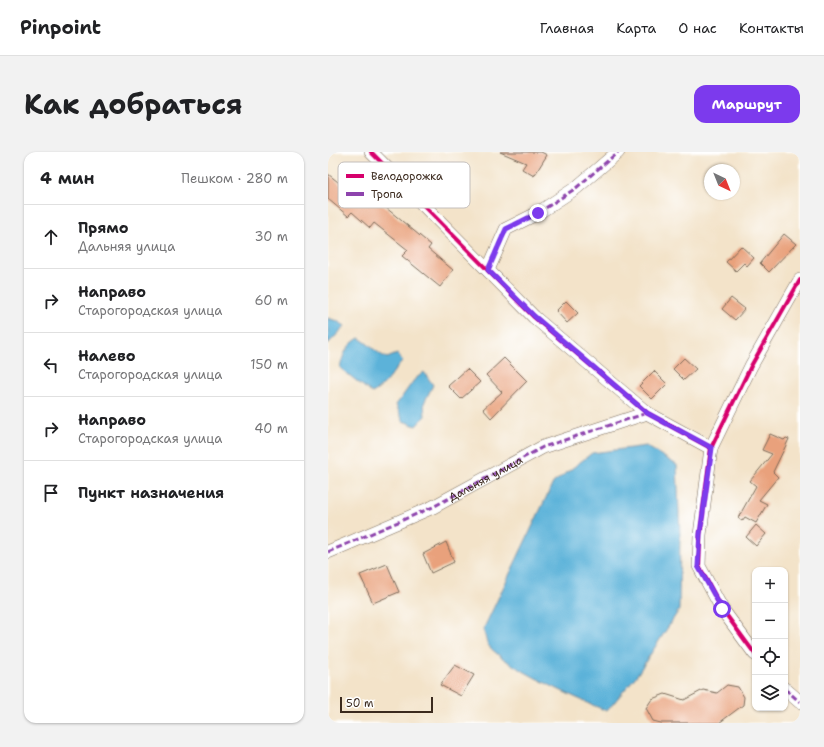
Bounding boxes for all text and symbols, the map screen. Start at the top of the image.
text: Pinpoint [20,15,101,40]
text: Главная [540,19,594,37]
text: Карта [616,19,656,37]
text: О нас [678,19,717,37]
text: Контакты [739,19,804,37]
text: Как добраться [24,85,243,123]
button: Маршрут [694,85,800,123]
legend [338,162,470,208]
north arrow [704,164,740,200]
text: 4 мин [40,167,95,189]
text: Велодорожка [371,169,443,184]
text: Пешком · 280 m [181,170,288,187]
text: Тропа [371,187,403,202]
route end [529,204,547,222]
text: Прямо [78,218,128,238]
icon: ahead [40,226,62,248]
text: 30 m [254,228,288,245]
text: Дальняя улица [78,238,175,255]
text: Направо [78,282,146,302]
icon: right [40,290,62,312]
text: 60 m [255,292,288,309]
text: Старогородская улица [78,302,222,319]
text: Налево [78,346,136,366]
icon: left [40,354,62,376]
text: 150 m [250,356,288,373]
text: Старогородская улица [78,366,222,383]
text: Направо [78,410,146,430]
icon: right [40,418,62,440]
text: 40 m [254,420,288,437]
text: Старогородская улица [78,430,222,447]
street label: Дальняя улица [446,452,525,505]
icon: arrive [40,482,62,504]
text: Пункт назначения [78,483,224,503]
map controls [752,567,788,711]
button: + [752,567,788,603]
route start [713,600,731,618]
button: − [752,603,788,639]
button: locate [752,639,788,675]
button: layers [752,675,788,711]
scale bar [340,695,433,714]
text: 50 m [346,696,374,711]

